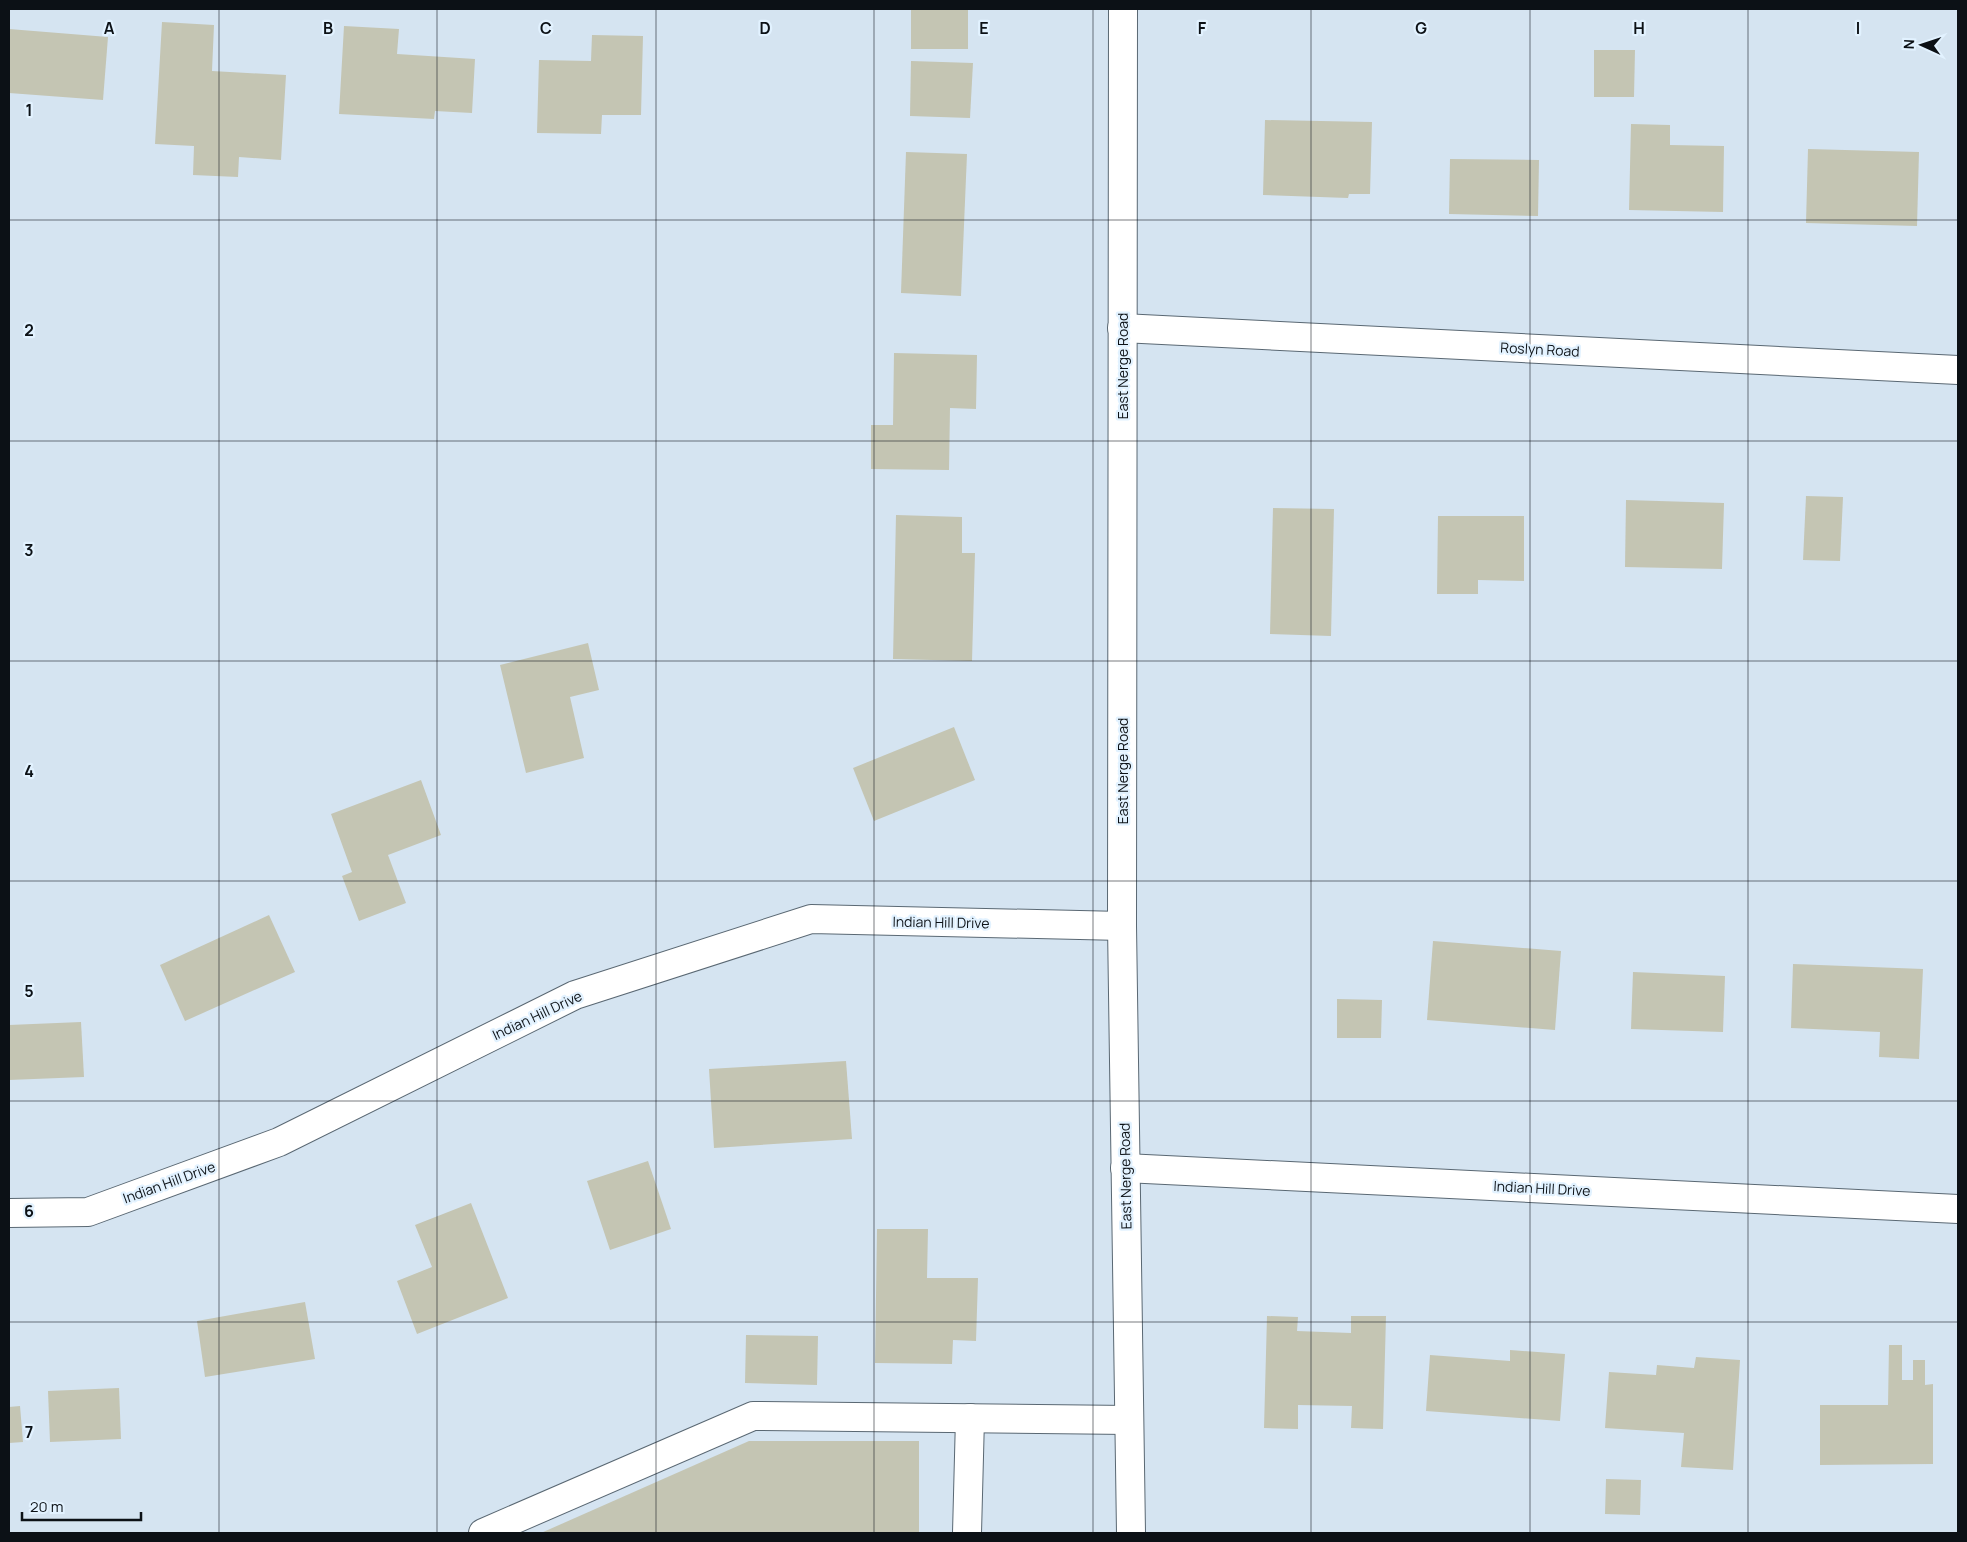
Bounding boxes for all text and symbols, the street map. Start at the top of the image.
text: A [104,17,115,39]
text: B [323,17,333,39]
text: C [540,17,552,39]
text: D [759,17,771,39]
text: E [979,17,989,39]
text: F [1198,17,1207,39]
text: G [1415,17,1427,39]
text: H [1633,17,1645,39]
text: I [1856,17,1860,39]
north arrow [1897,20,1947,70]
text: N [1899,39,1918,50]
text: 1 [25,99,33,121]
street label: East Nerge Road [1113,313,1132,419]
text: 2 [24,319,34,341]
street label: Roslyn Road [1500,337,1580,361]
text: 3 [24,539,34,561]
street label: East Nerge Road [1113,718,1132,824]
text: 4 [24,760,34,782]
street label: Indian Hill Drive [892,912,990,932]
text: 5 [24,980,34,1002]
street label: Indian Hill Drive [489,986,585,1044]
street label: East Nerge Road [1115,1123,1135,1229]
street label: Indian Hill Drive [120,1156,218,1208]
street label: Indian Hill Drive [1493,1176,1591,1200]
text: 6 [24,1200,34,1222]
text: 7 [25,1421,33,1443]
scale bar [22,1490,141,1522]
text: 20 m [30,1496,63,1517]

